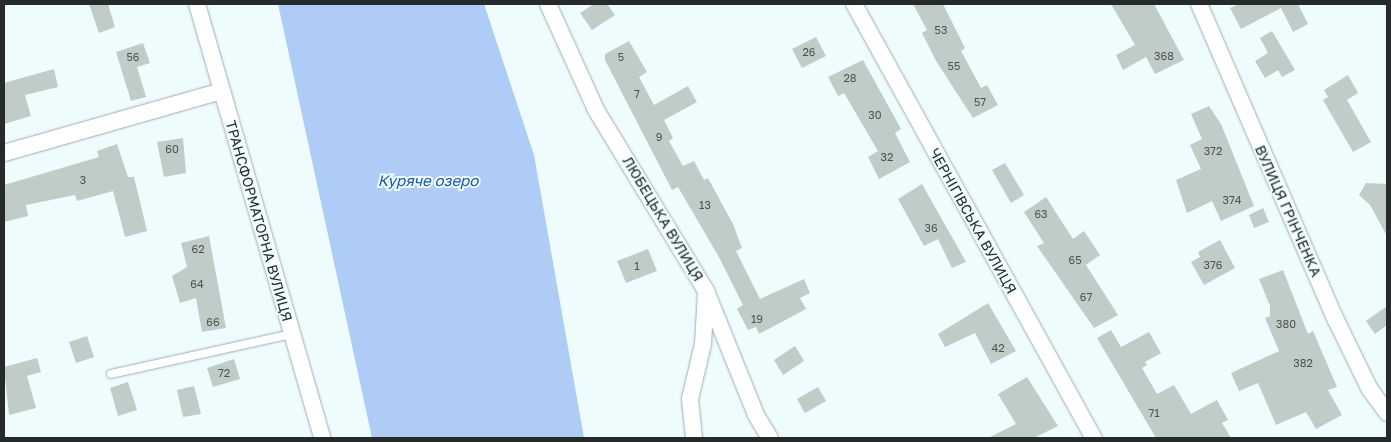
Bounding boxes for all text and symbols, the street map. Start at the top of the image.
house number: 53 [935,23,947,37]
house number: 26 [802,45,816,59]
house number: 368 [1154,49,1174,63]
house number: 56 [126,50,140,64]
house number: 5 [618,50,624,64]
house number: 55 [948,59,960,73]
house number: 28 [843,71,857,85]
house number: 7 [634,87,640,101]
house number: 57 [974,95,986,109]
house number: 30 [868,108,882,122]
street label: ТРАНСФОРМАТОРНА ВУЛИЦЯ [222,119,296,323]
house number: 9 [656,130,662,144]
house number: 60 [165,142,179,156]
street label: ВУЛИЦЯ ГРІНЧЕНКА [1251,143,1325,279]
house number: 372 [1204,144,1222,158]
street label: ЧЕРНІГІВСЬКА ВУЛИЦЯ [926,145,1020,297]
house number: 32 [881,150,893,164]
street label: ЛЮБЕЦЬКА ВУЛИЦЯ [619,154,707,284]
water label: Куряче озеро [378,172,478,190]
house number: 3 [80,173,86,187]
house number: 374 [1223,193,1241,207]
house number: 13 [699,198,711,212]
house number: 63 [1034,207,1048,221]
house number: 36 [924,221,938,235]
house number: 62 [191,242,205,256]
house number: 65 [1068,253,1082,267]
house number: 376 [1204,258,1222,272]
house number: 1 [634,259,640,273]
house number: 64 [190,277,204,291]
house number: 67 [1080,290,1092,304]
house number: 19 [751,312,763,326]
house number: 66 [206,315,220,329]
house number: 380 [1276,317,1296,331]
house number: 42 [991,341,1005,355]
house number: 382 [1293,356,1313,370]
house number: 72 [218,366,230,380]
house number: 71 [1148,406,1160,420]

